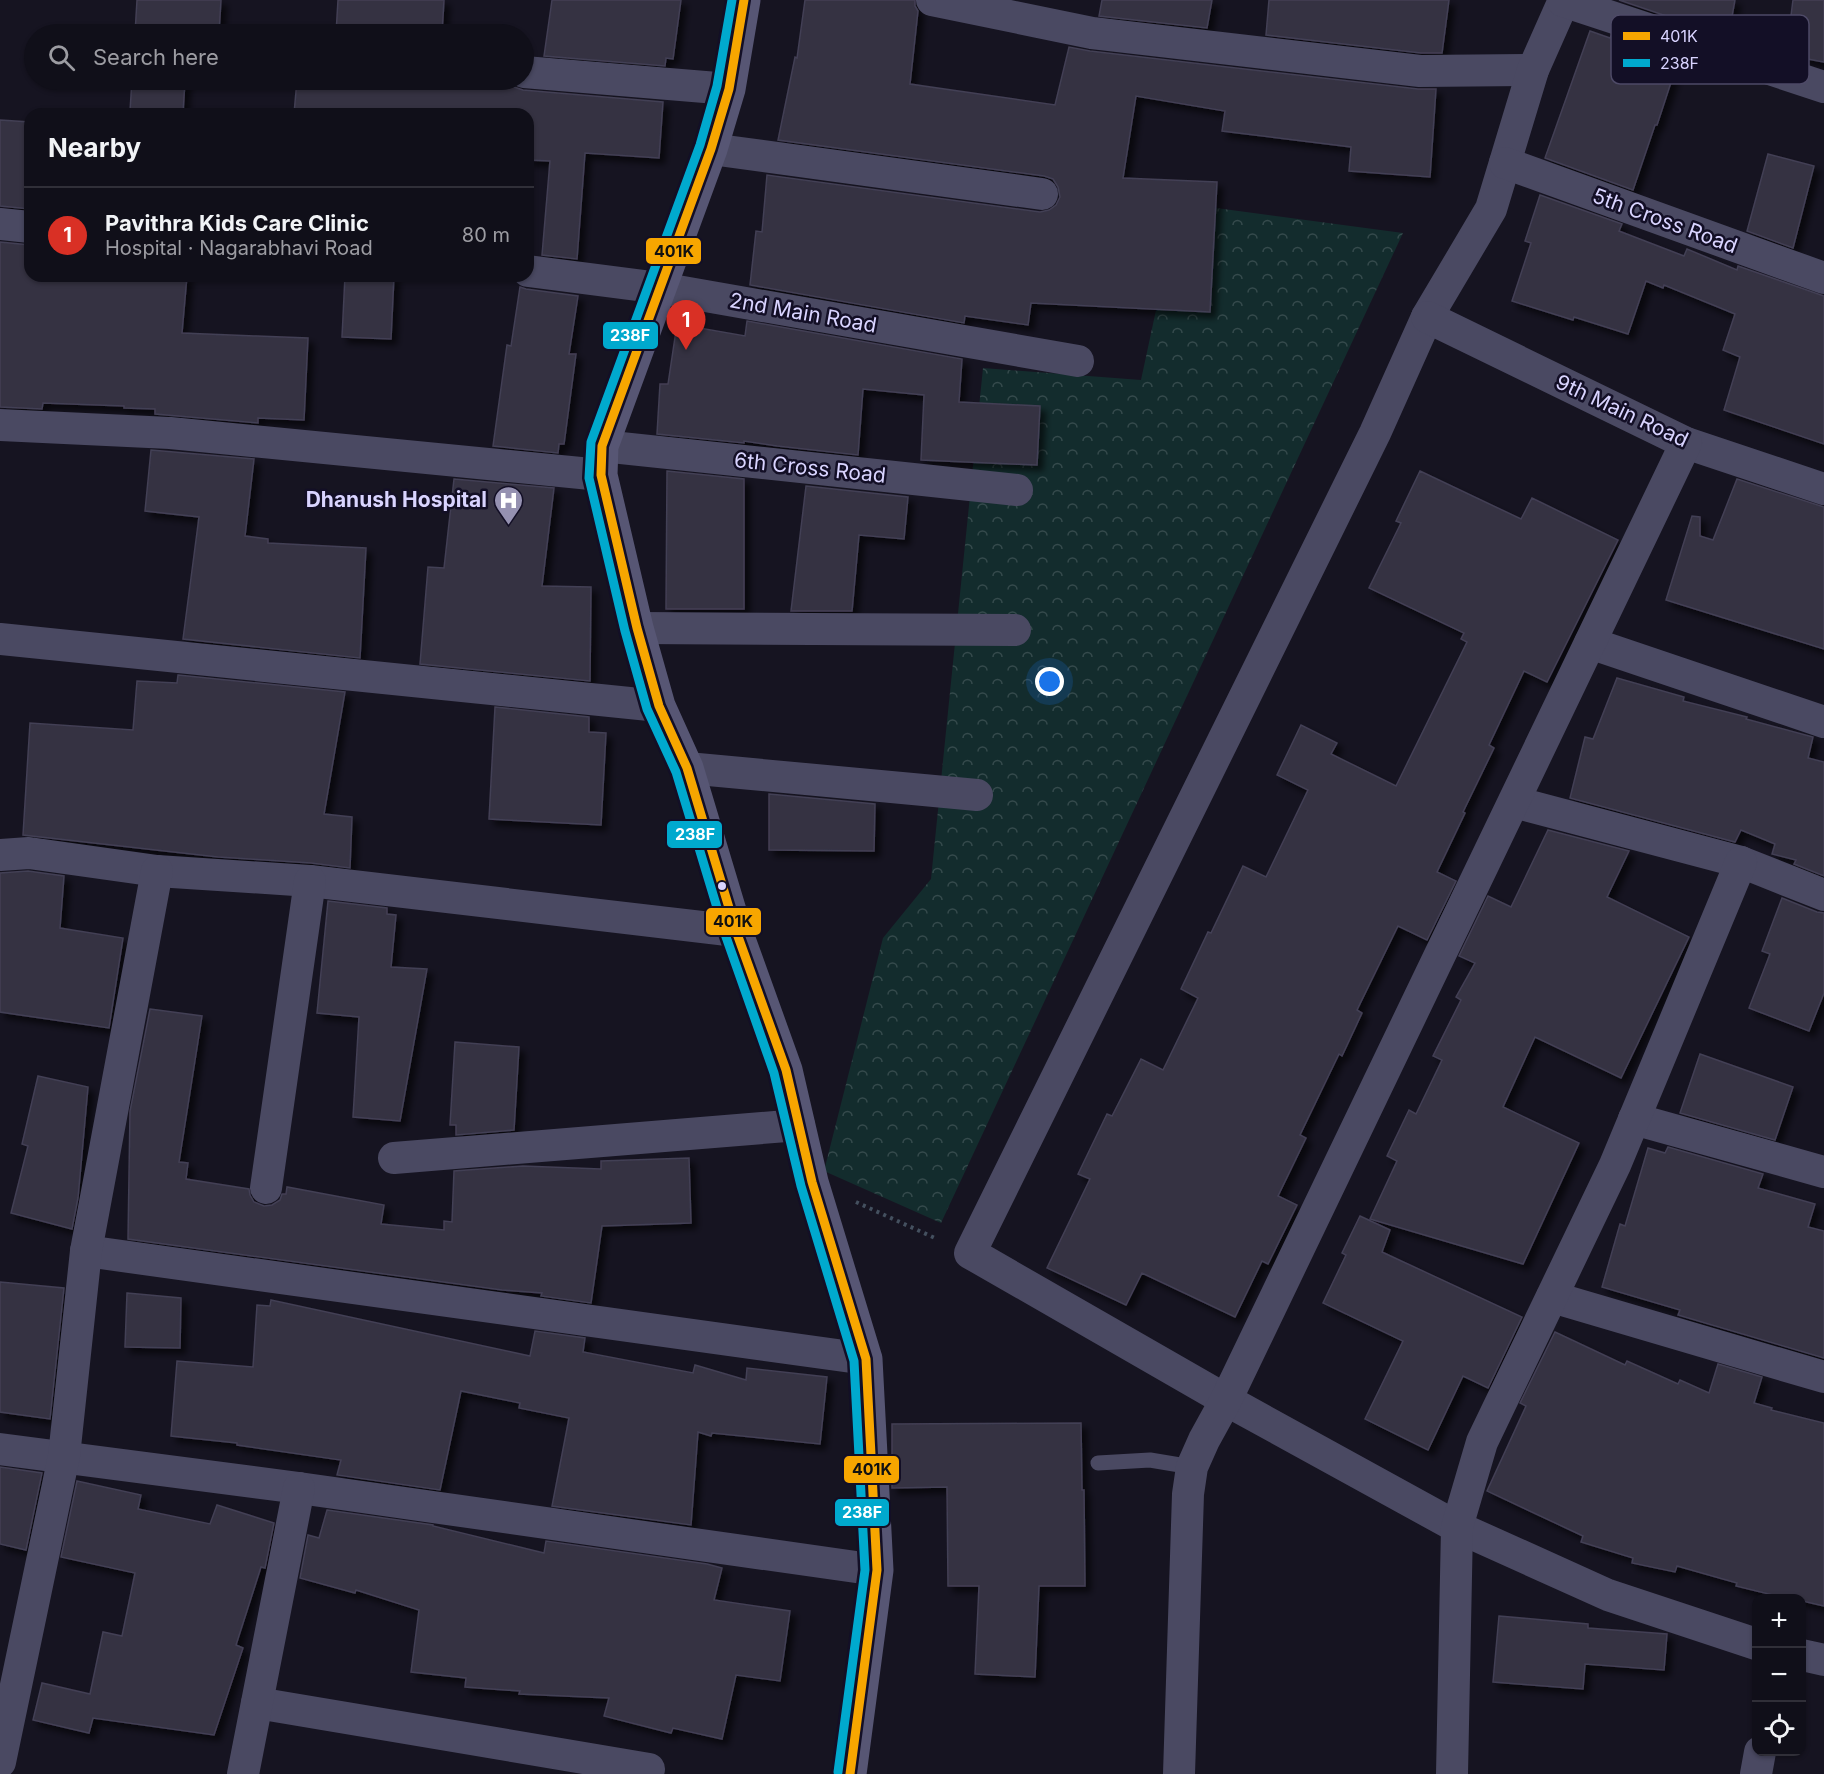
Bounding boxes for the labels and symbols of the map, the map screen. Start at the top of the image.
legend [1611,15,1809,84]
text: 401K [1660,26,1698,46]
text: 238F [1660,53,1699,73]
street label: 5th Cross Road [1589,183,1741,258]
line badge: 401K [645,237,702,265]
text: 401K [654,241,695,261]
street label: 2nd Main Road [728,287,879,338]
pin: 1 [666,300,706,350]
line badge: 238F [602,321,659,350]
text: 238F [610,325,650,345]
street label: 9th Main Road [1552,369,1692,452]
street label: 6th Cross Road [733,447,887,488]
hospital icon: Dhanush Hospital [492,484,524,526]
place label: Dhanush Hospital [306,487,487,512]
your location [1035,667,1064,696]
line badge: 238F [666,820,723,849]
text: 238F [675,824,715,844]
unlabelled marker [716,880,728,892]
line badge: 401K [705,907,762,936]
text: 401K [713,911,754,931]
line badge: 401K [843,1455,900,1484]
text: 401K [852,1459,893,1479]
line badge: 238F [834,1498,890,1527]
text: 238F [842,1502,882,1522]

